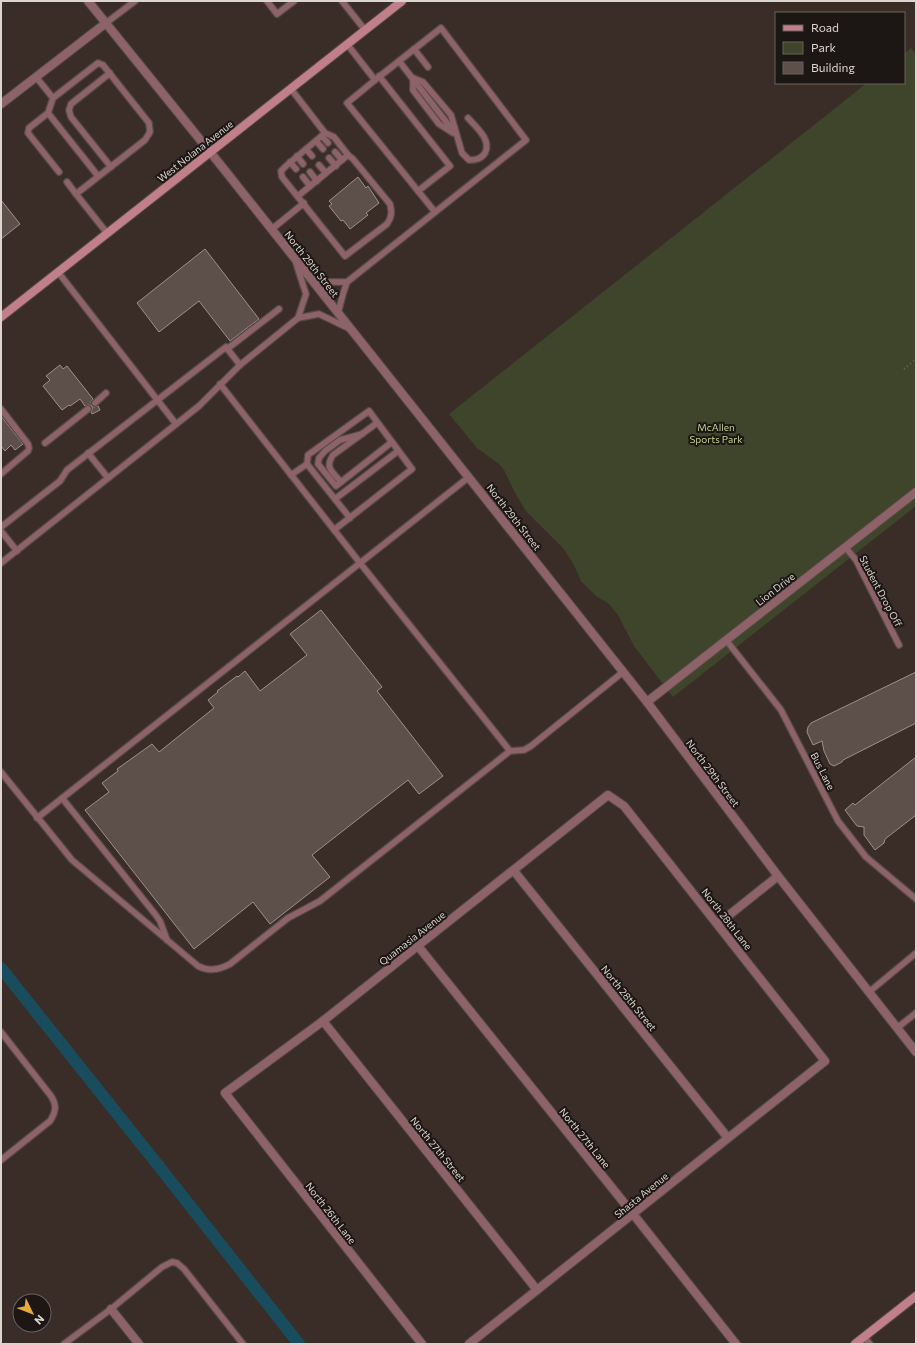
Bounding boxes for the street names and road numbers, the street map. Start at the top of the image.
street label: West Nolana Avenue [155,118,235,184]
street label: North 29th Street [282,228,342,300]
street label: North 29th Street [484,481,544,553]
street label: Student Drop Off [857,553,905,629]
street label: Lion Drive [753,570,797,608]
street label: North 29th Street [684,737,742,809]
street label: Bus Lane [808,750,838,792]
street label: North 28th Lane [699,886,755,952]
street label: Quamasia Avenue [377,908,447,968]
street label: North 28th Street [599,963,659,1033]
street label: North 27th Lane [557,1106,613,1170]
street label: North 27th Street [408,1114,468,1184]
street label: Shasta Avenue [612,1170,670,1220]
street label: North 26th Lane [303,1180,359,1246]

